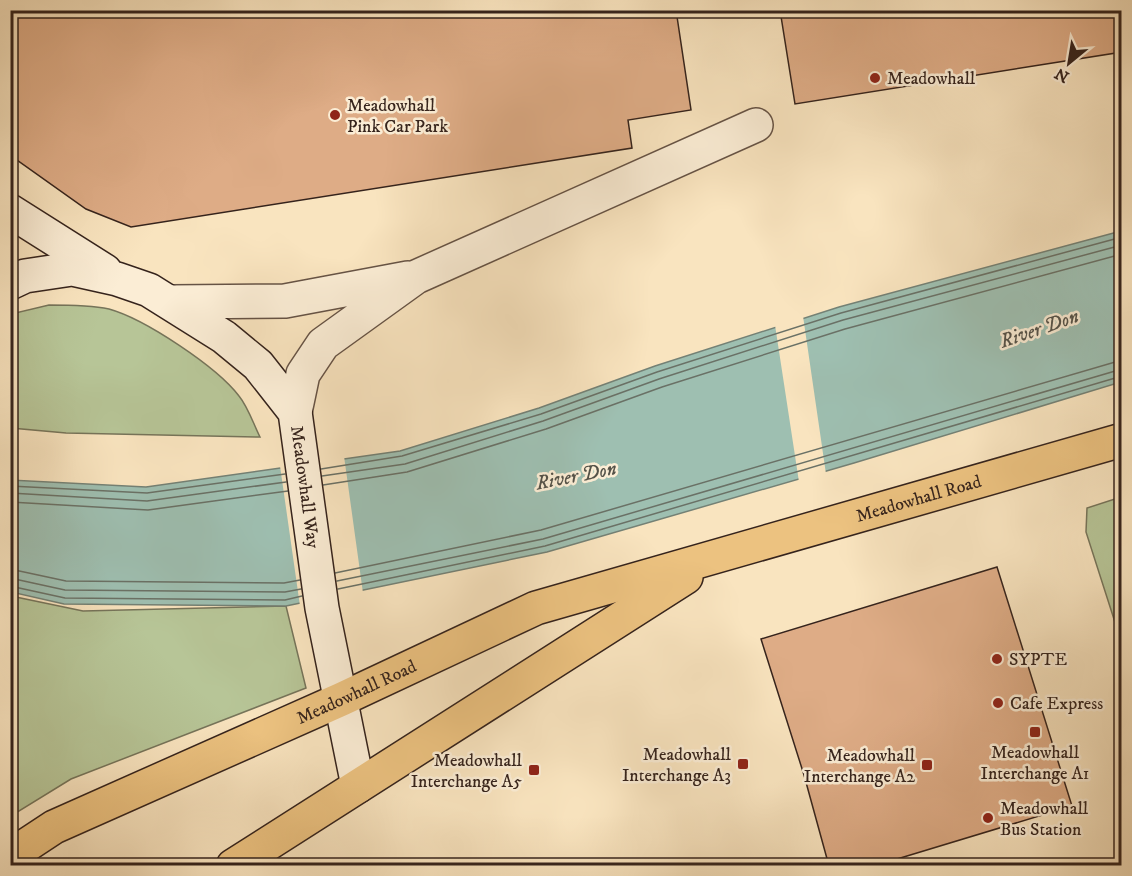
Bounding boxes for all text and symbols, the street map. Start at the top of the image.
north arrow [1039,33,1099,93]
text: N [1051,63,1073,87]
place label: Meadowhall [887,68,976,90]
marker: Meadowhall [868,71,882,85]
place label: Meadowhall Pink Car Park [347,95,448,138]
marker: Meadowhall Pink Car Park [328,108,342,122]
water label: River Don [996,304,1082,355]
street label: Meadowhall Way [285,424,324,550]
water label: River Don [533,456,619,497]
street label: Meadowhall Road [853,471,984,528]
place label: SYPTE [1009,649,1067,671]
marker: SYPTE [990,652,1004,666]
street label: Meadowhall Road [294,656,420,730]
place label: Cafe Express [1010,693,1103,715]
marker: Cafe Express [991,696,1005,710]
marker: Meadowhall Interchange A1 [1028,725,1042,739]
place label: Meadowhall Interchange A1 [981,742,1089,785]
place label: Meadowhall Interchange A3 [622,744,732,787]
place label: Meadowhall Interchange A2 [804,745,916,788]
place label: Meadowhall Interchange A5 [411,750,523,793]
marker: Meadowhall Interchange A3 [736,757,750,771]
marker: Meadowhall Interchange A2 [920,758,934,772]
marker: Meadowhall Interchange A5 [527,763,541,777]
place label: Meadowhall Bus Station [1000,798,1089,841]
marker: Meadowhall Bus Station [981,811,995,825]

